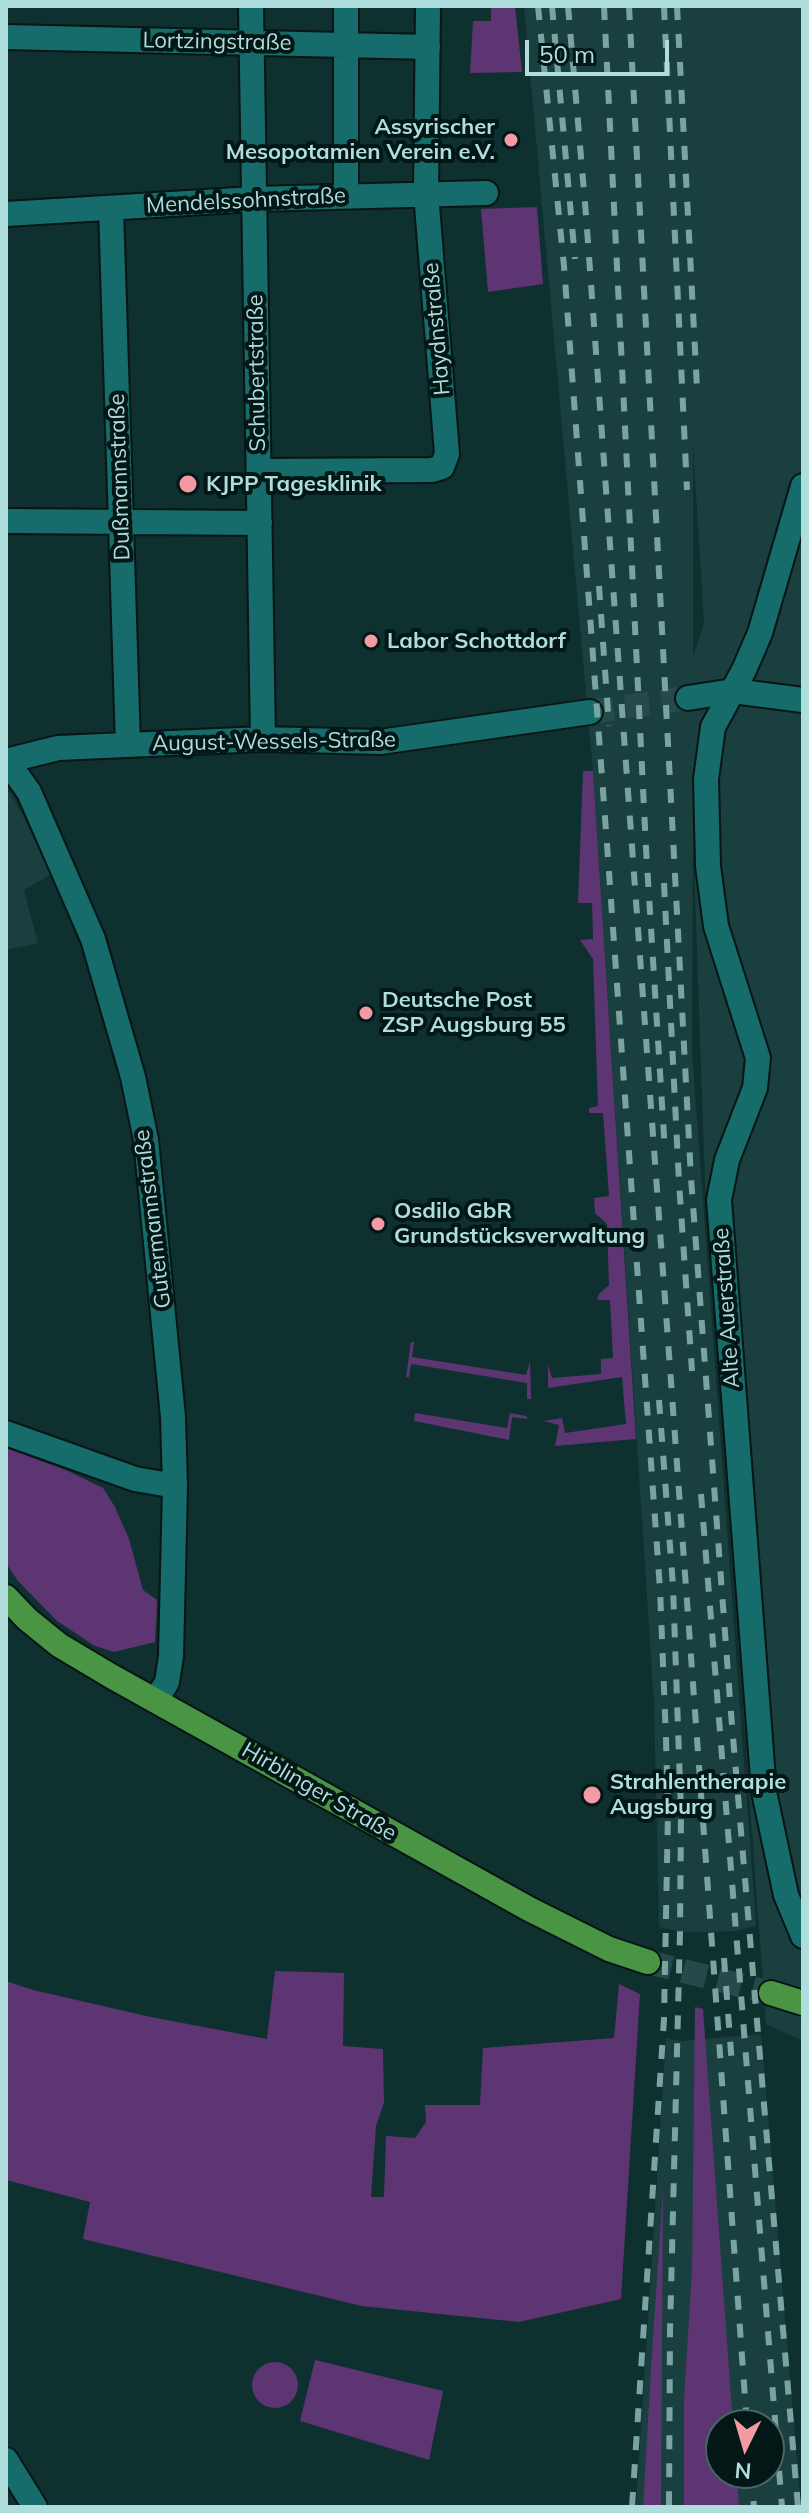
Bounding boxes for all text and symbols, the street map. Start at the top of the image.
scale bar [529,24,673,74]
street label: Lortzingstraße [142,28,292,56]
text: 50 m [539,39,595,69]
place label: Assyrischer Mesopotamien Verein e.V. [226,114,495,166]
marker: Assyrischer Mesopotamien Verein e.V. [502,131,520,149]
street label: Mendelssohnstraße [146,183,346,219]
street label: Haydnstraße [418,262,456,396]
street label: Schubertstraße [242,294,272,452]
street label: Dußmannstraße [104,393,136,561]
place label: KJPP Tagesklinik [206,471,382,497]
marker: KJPP Tagesklinik [177,473,199,495]
place label: Labor Schottdorf [387,628,566,654]
marker: Labor Schottdorf [362,632,380,650]
street label: August-Wessels-Straße [152,727,396,757]
place label: Deutsche Post ZSP Augsburg 55 [382,987,566,1038]
marker: Deutsche Post ZSP Augsburg 55 [357,1004,375,1022]
street label: Gutermannstraße [129,1128,177,1310]
place label: Osdilo GbR Grundstücksverwaltung [394,1198,645,1250]
marker: Osdilo GbR Grundstücksverwaltung [369,1215,387,1233]
street label: Alte Auerstraße [708,1227,746,1389]
street label: Hirblinger Straße [237,1737,401,1847]
place label: Strahlentherapie Augsburg [610,1769,786,1820]
marker: Strahlentherapie Augsburg [581,1784,603,1806]
north arrow [705,2409,785,2489]
text: N [734,2456,753,2486]

